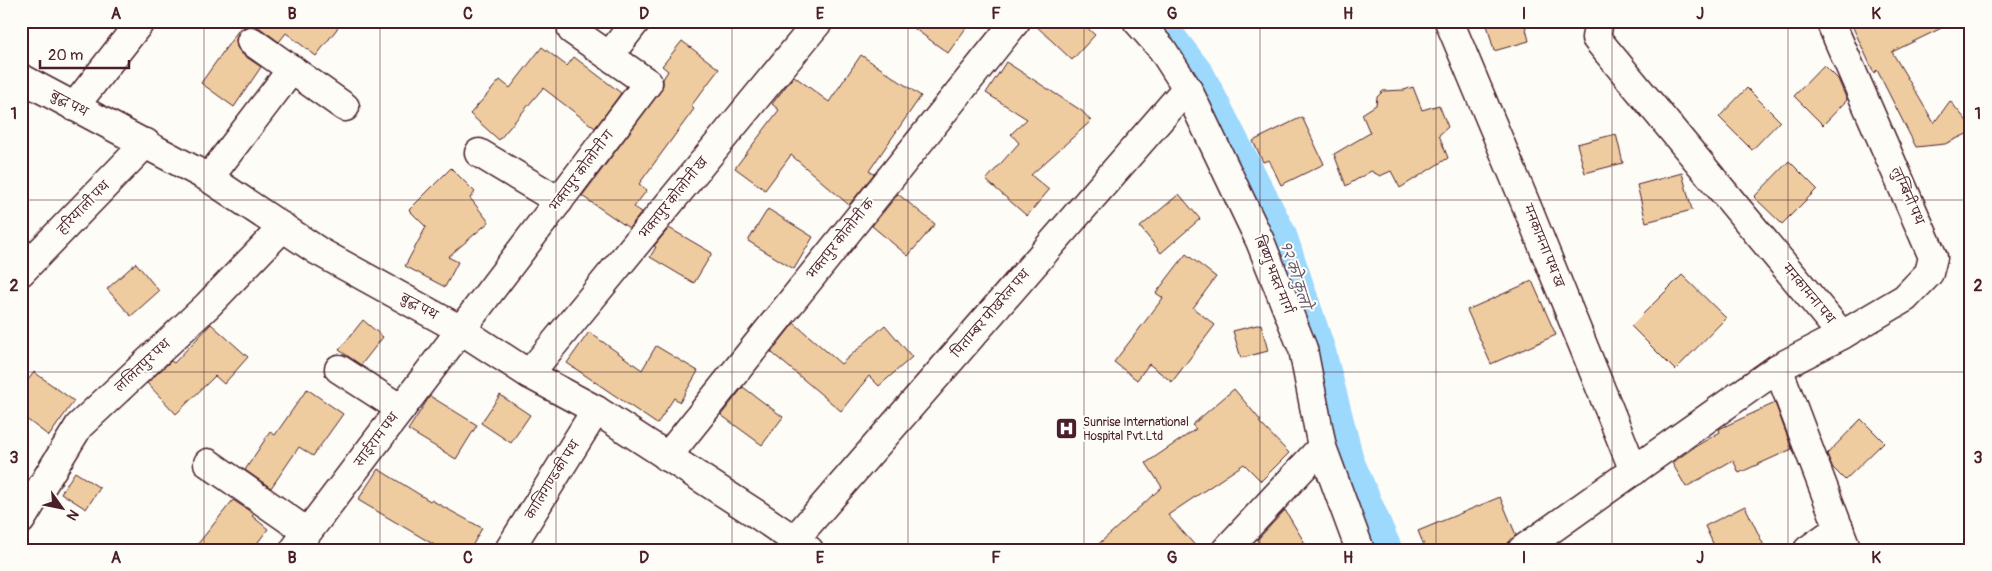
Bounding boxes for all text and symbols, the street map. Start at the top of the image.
text: A [111,4,122,24]
text: B [287,4,297,24]
text: C [463,4,473,24]
text: D [639,4,649,24]
text: E [816,4,825,24]
text: F [991,4,1001,24]
text: G [1167,4,1178,24]
text: H [1343,4,1353,24]
text: I [1522,4,1526,24]
text: J [1696,4,1704,24]
text: K [1871,4,1881,24]
scale bar [40,38,129,70]
text: 20 m [48,46,83,65]
street label: बुद्ध पथ [47,88,91,121]
text: 1 [11,104,17,124]
text: 1 [1975,104,1981,124]
street label: भक्तपुर कोलोनी ग [545,126,618,215]
street label: भक्तपुर कोलोनी ख [635,153,712,242]
street label: लुम्बिनी पथ [1888,164,1929,228]
street label: हरियाली पथ [53,176,114,238]
street label: भक्तपुर कोलोनी क [802,194,879,283]
street label: मनकामना पथ ख [1519,201,1567,291]
street label: बिष्णु भक्त मार्ग [1250,232,1298,317]
water label: १२ को कुलो [1274,238,1318,315]
street label: मनकामना पथ [1778,260,1838,328]
street label: पिताम्बर पोखरेल पथ [946,264,1034,362]
text: 2 [10,276,19,296]
text: 2 [1974,276,1983,296]
street label: बुद्ध पथ [397,290,441,324]
street label: ललितपुर पथ [111,334,175,395]
street label: साईराम पथ [350,408,403,471]
place label: Sunrise International Hospital Pvt.Ltd [1083,415,1189,444]
hospital icon: Sunrise International Hospital Pvt.Ltd [1055,417,1079,441]
street label: कालिगण्डकी पथ [521,436,584,523]
text: 3 [10,448,19,468]
text: 3 [1974,448,1983,468]
north arrow [38,484,88,534]
text: N [63,506,82,523]
text: A [111,548,122,568]
text: B [287,548,297,568]
text: C [463,548,473,568]
text: D [639,548,649,568]
text: E [816,548,825,568]
text: F [991,548,1001,568]
text: G [1167,548,1178,568]
text: H [1343,548,1353,568]
text: I [1522,548,1526,568]
text: J [1696,548,1704,568]
text: K [1871,548,1881,568]

